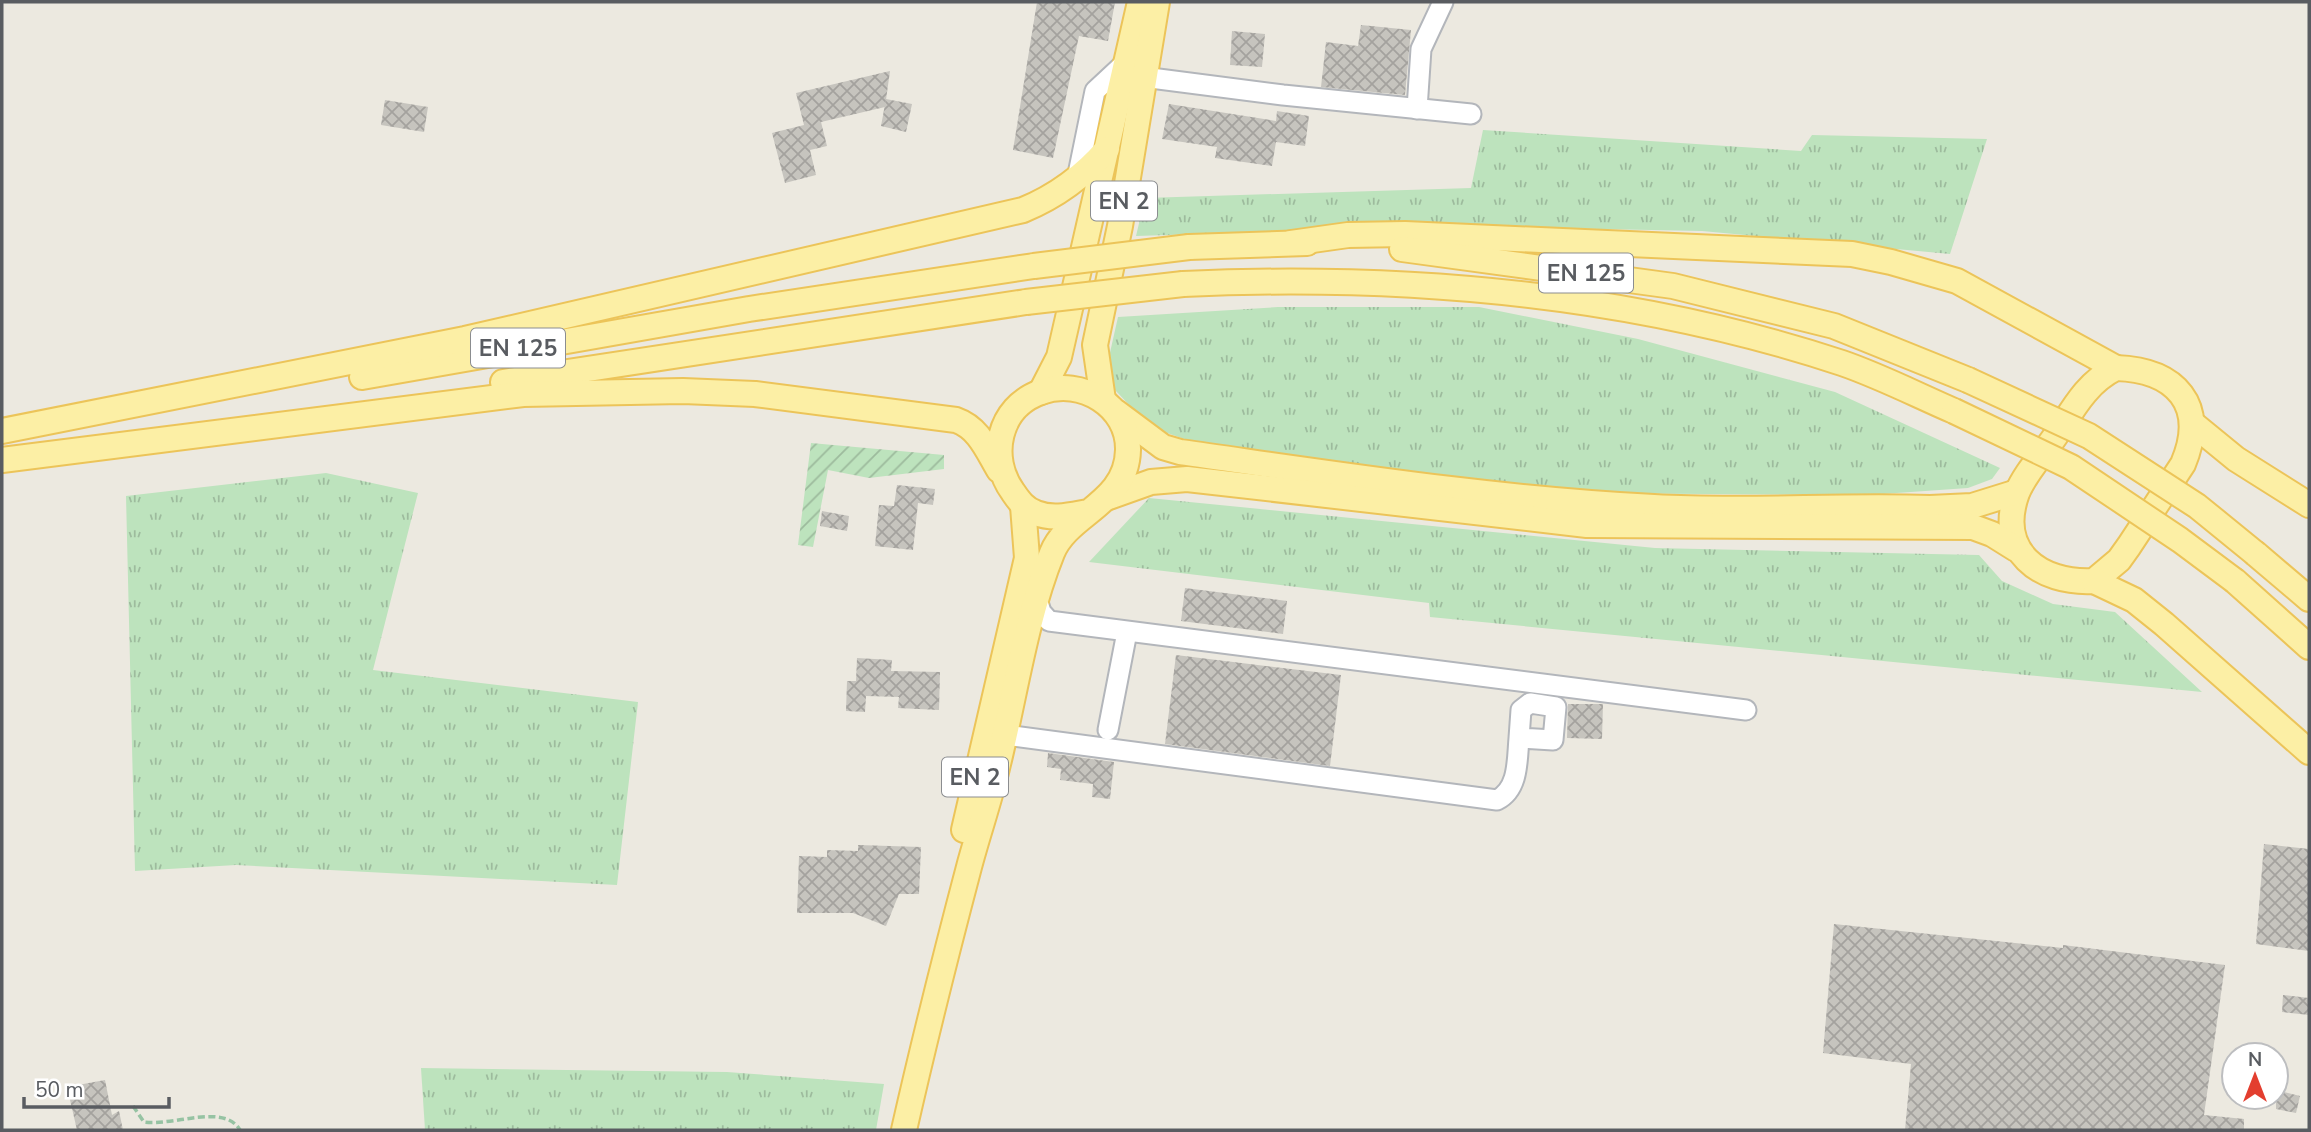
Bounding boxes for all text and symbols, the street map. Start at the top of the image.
road number: EN 2 [1091,182,1157,220]
road number: EN 125 [1539,254,1633,292]
road number: EN 125 [471,328,565,368]
road number: EN 2 [942,758,1008,796]
north arrow [2220,1041,2290,1111]
text: N [2248,1047,2262,1073]
scale bar [24,1066,170,1110]
text: 50 m [35,1076,84,1104]

